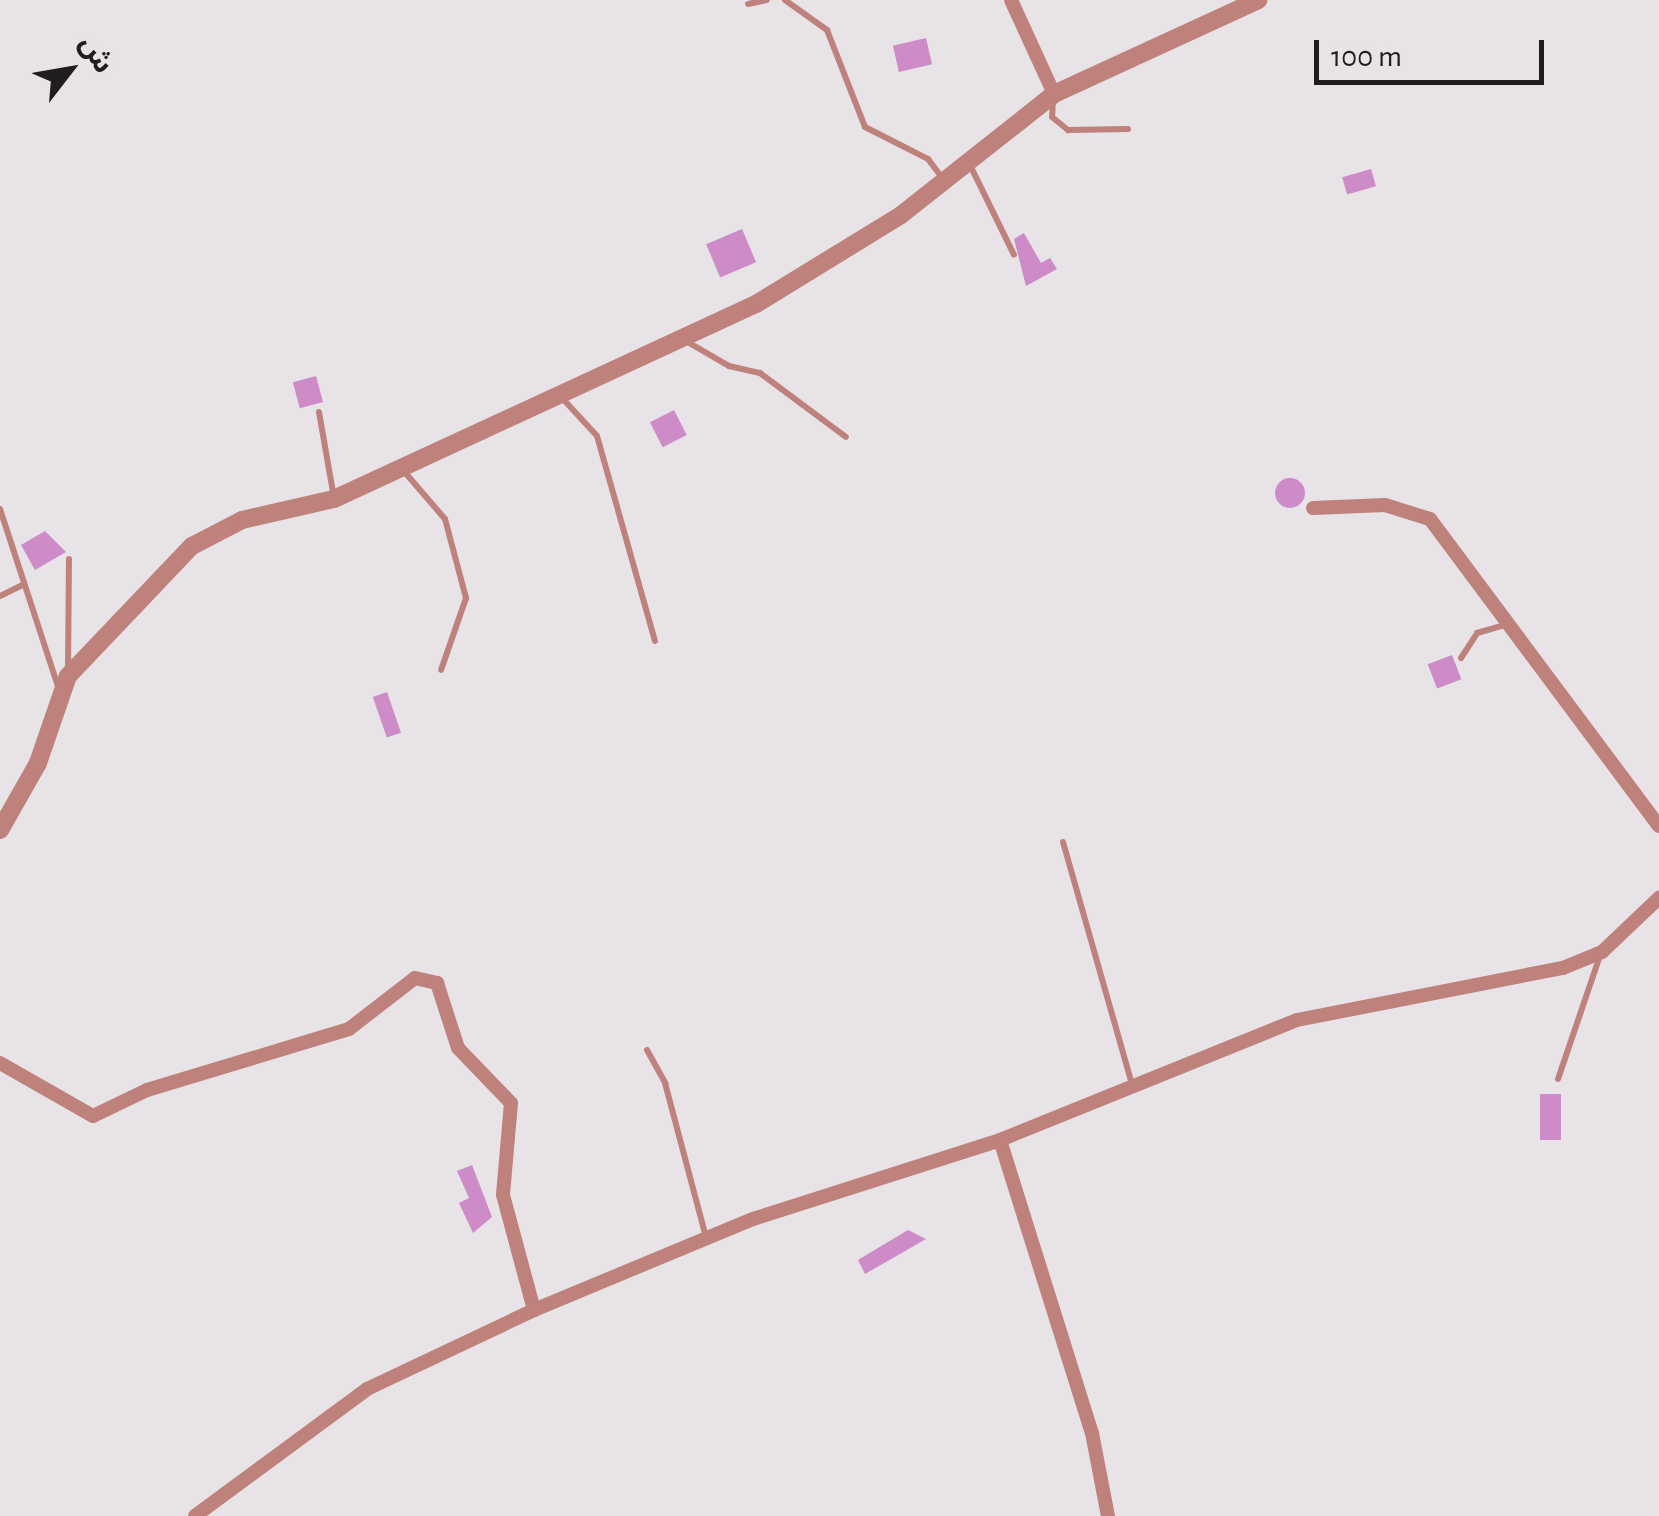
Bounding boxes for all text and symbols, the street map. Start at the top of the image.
north arrow [20,20,120,120]
scale bar [1319,20,1549,82]
text: ش [74,31,118,78]
text: 100 m [1331,42,1402,72]

